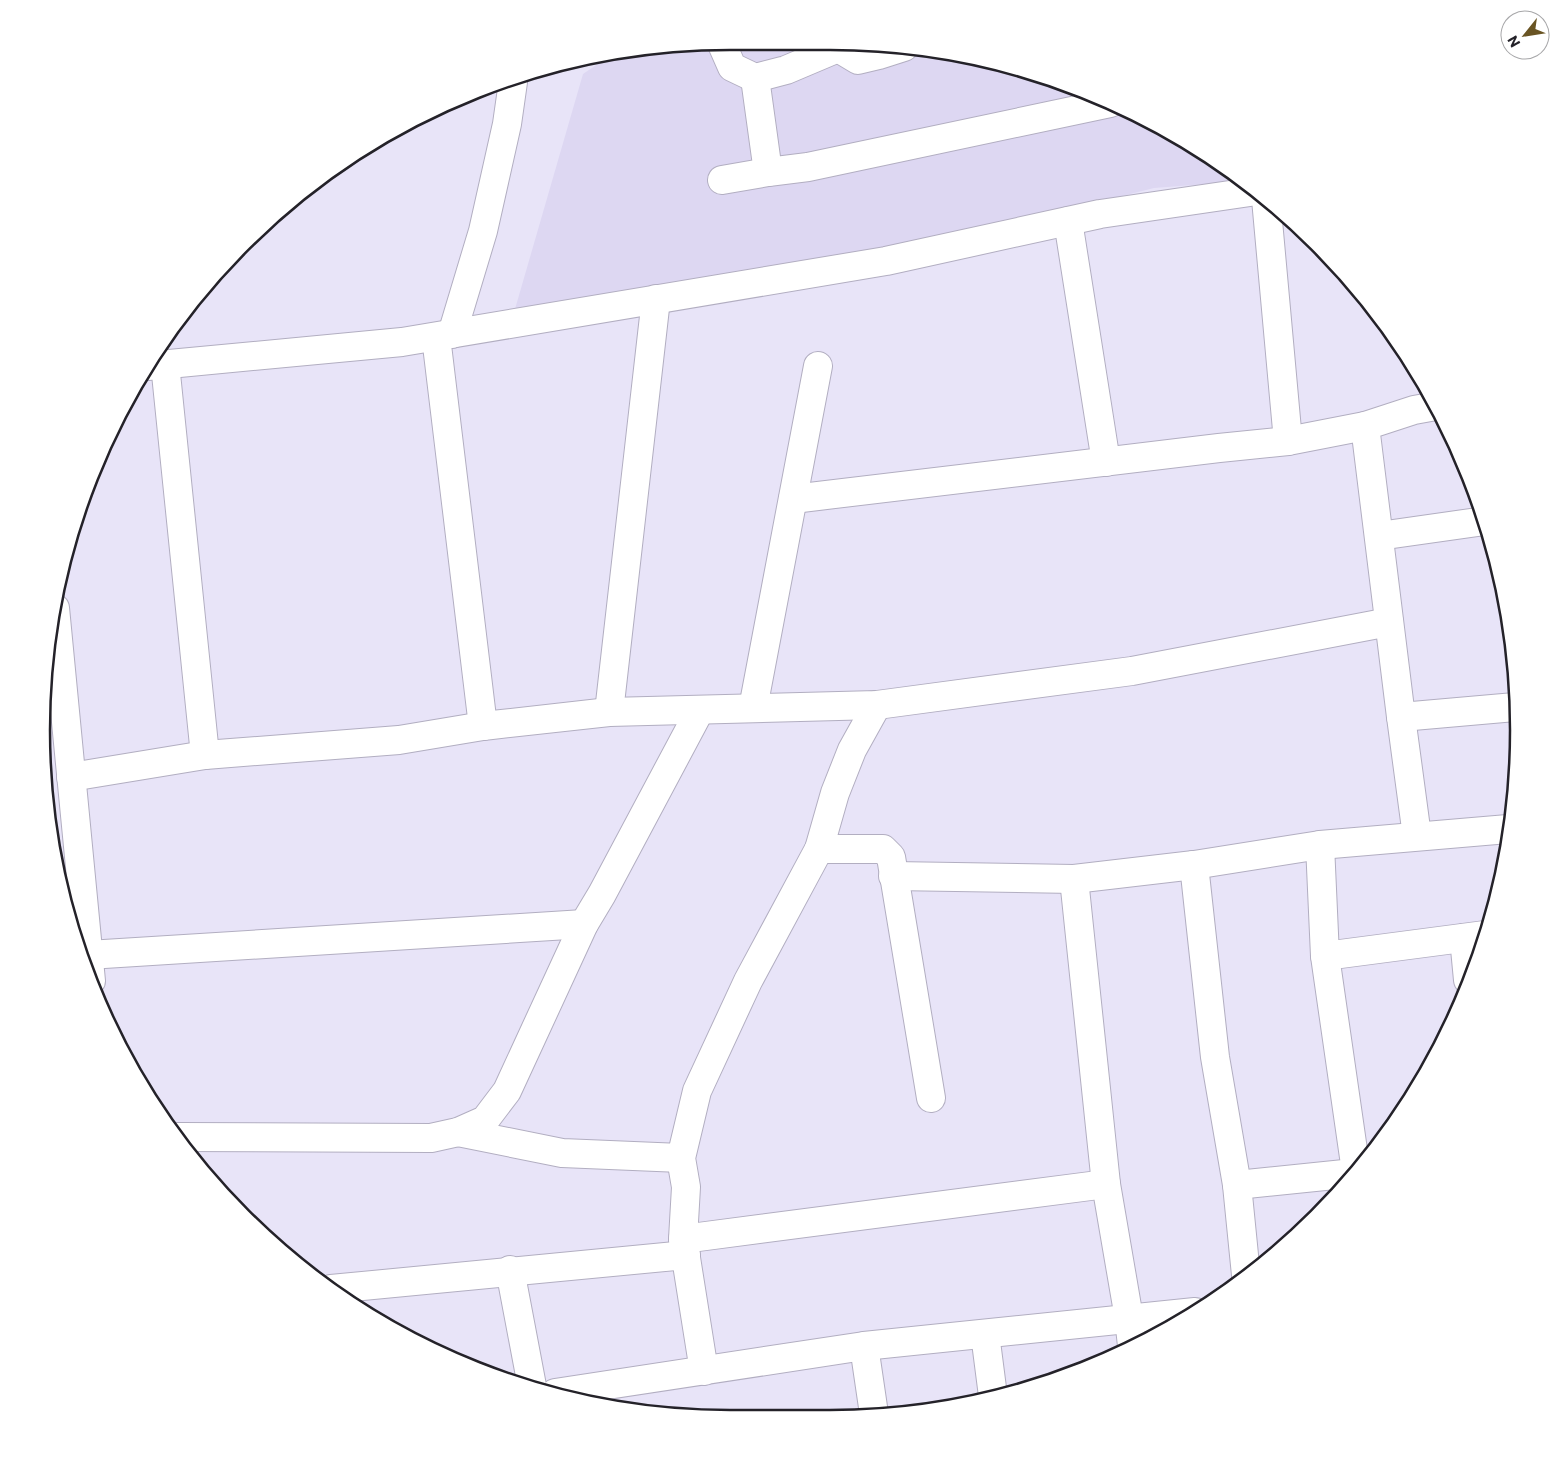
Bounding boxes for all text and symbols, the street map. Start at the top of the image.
north arrow [1500,10,1550,60]
text: N [1503,33,1523,51]

